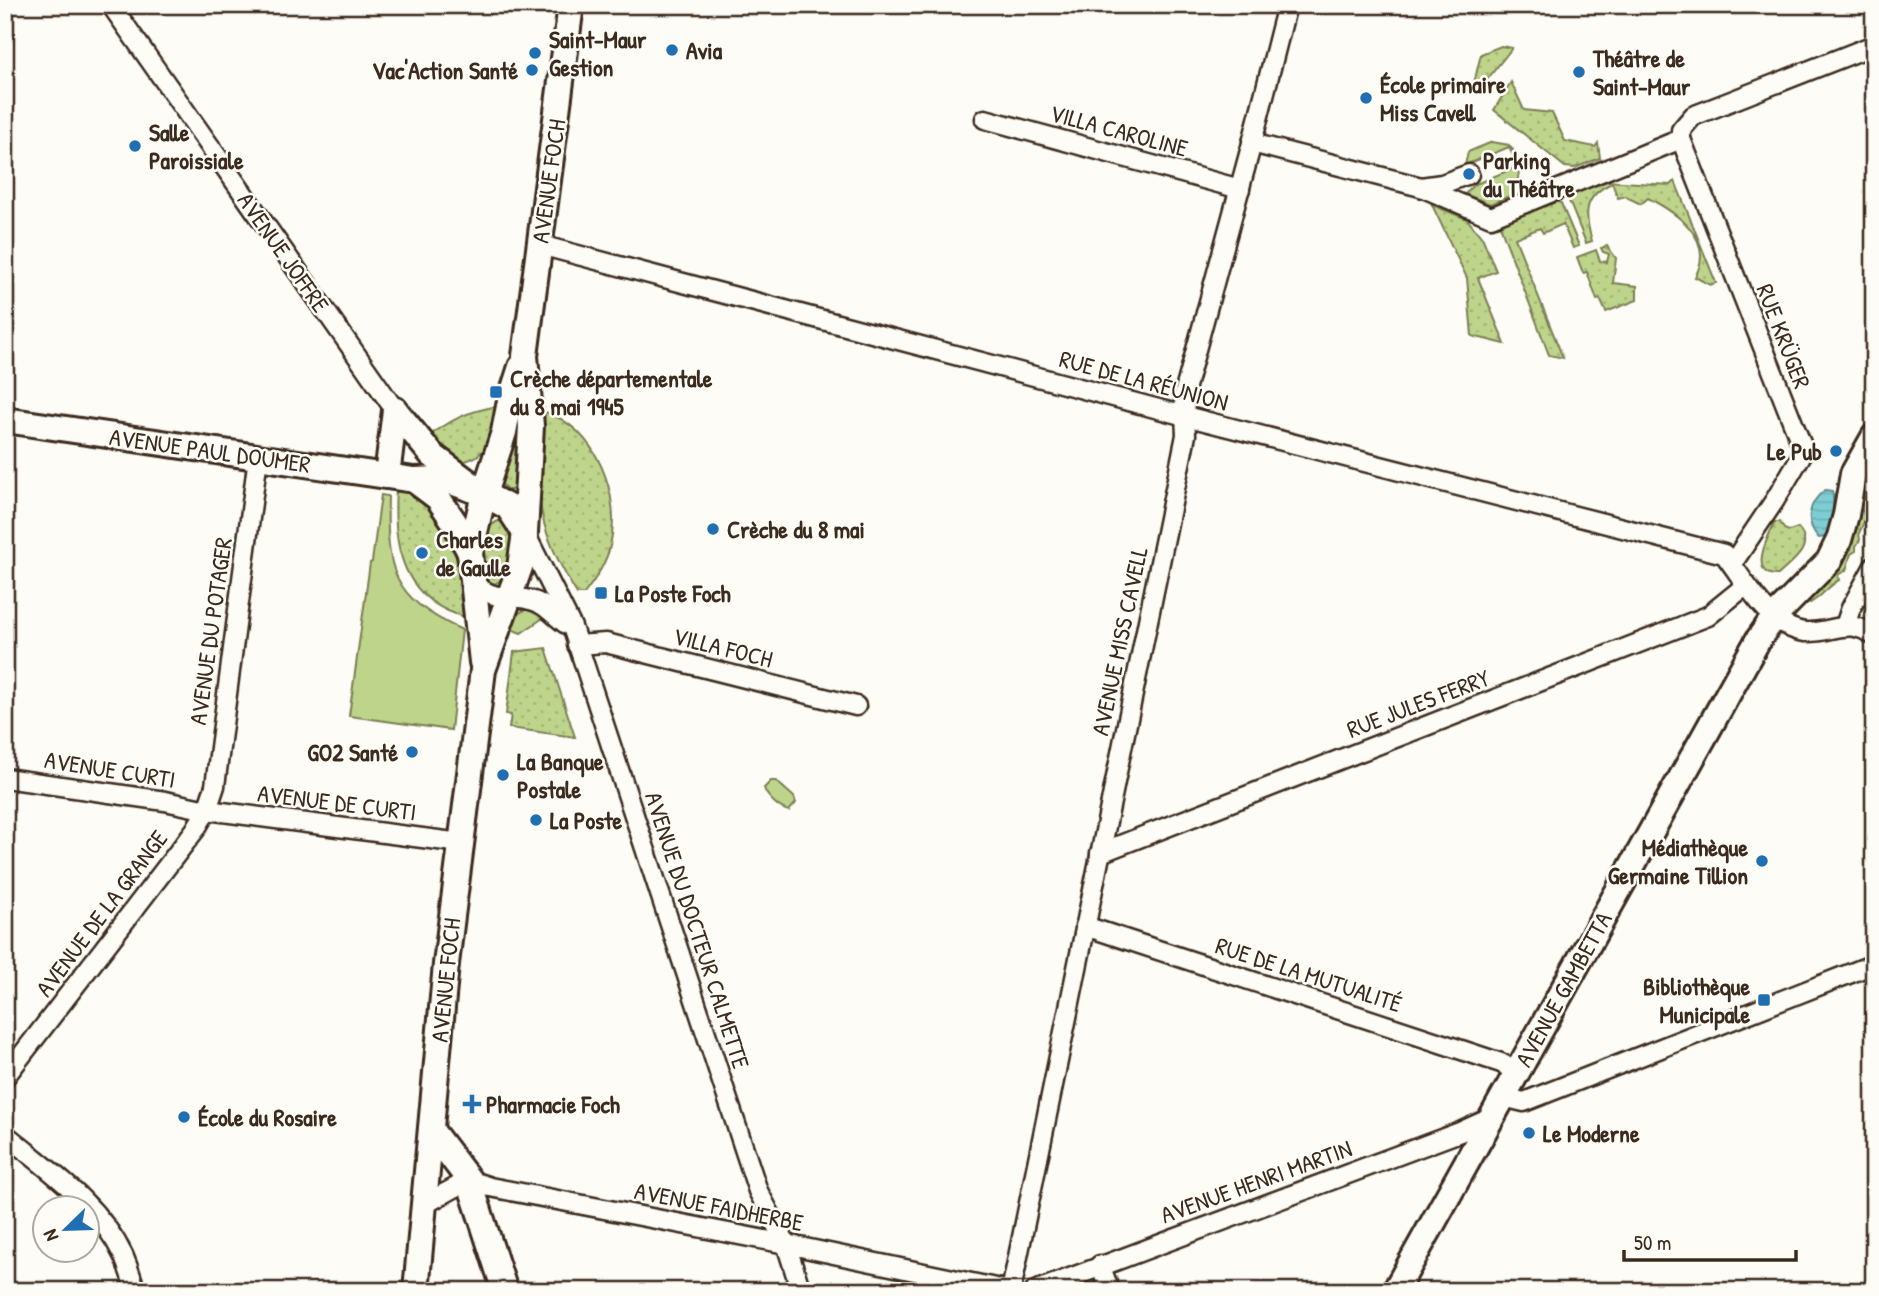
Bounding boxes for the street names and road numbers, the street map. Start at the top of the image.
street label: VILLA CAROLINE [1047,96,1192,164]
street label: AVENUE FOCH [523,117,573,245]
street label: AVENUE JOFFRE [231,186,337,319]
street label: RUE KRÜGER [1749,279,1819,393]
street label: RUE DE LA RÉUNION [1056,342,1232,418]
street label: AVENUE PAUL DOUMER [107,420,313,480]
street label: AVENUE DU POTAGER [181,535,239,727]
street label: AVENUE MISS CAVELL [1083,544,1155,738]
street label: VILLA FOCH [670,619,776,675]
street label: RUE JULES FERRY [1342,661,1494,745]
street label: AVENUE CURTI [42,743,178,795]
street label: AVENUE DE CURTI [256,776,418,828]
street label: AVENUE DU DOCTEUR CALMETTE [638,788,758,1073]
street label: AVENUE DE LA GRANGE [28,823,174,1003]
street label: AVENUE GAMBETTA [1507,906,1619,1072]
street label: AVENUE FOCH [423,916,467,1044]
street label: RUE DE LA MUTUALITÉ [1212,929,1407,1019]
street label: AVENUE HENRI MARTIN [1156,1132,1356,1230]
street label: AVENUE FAIDHERBE [632,1174,806,1238]

